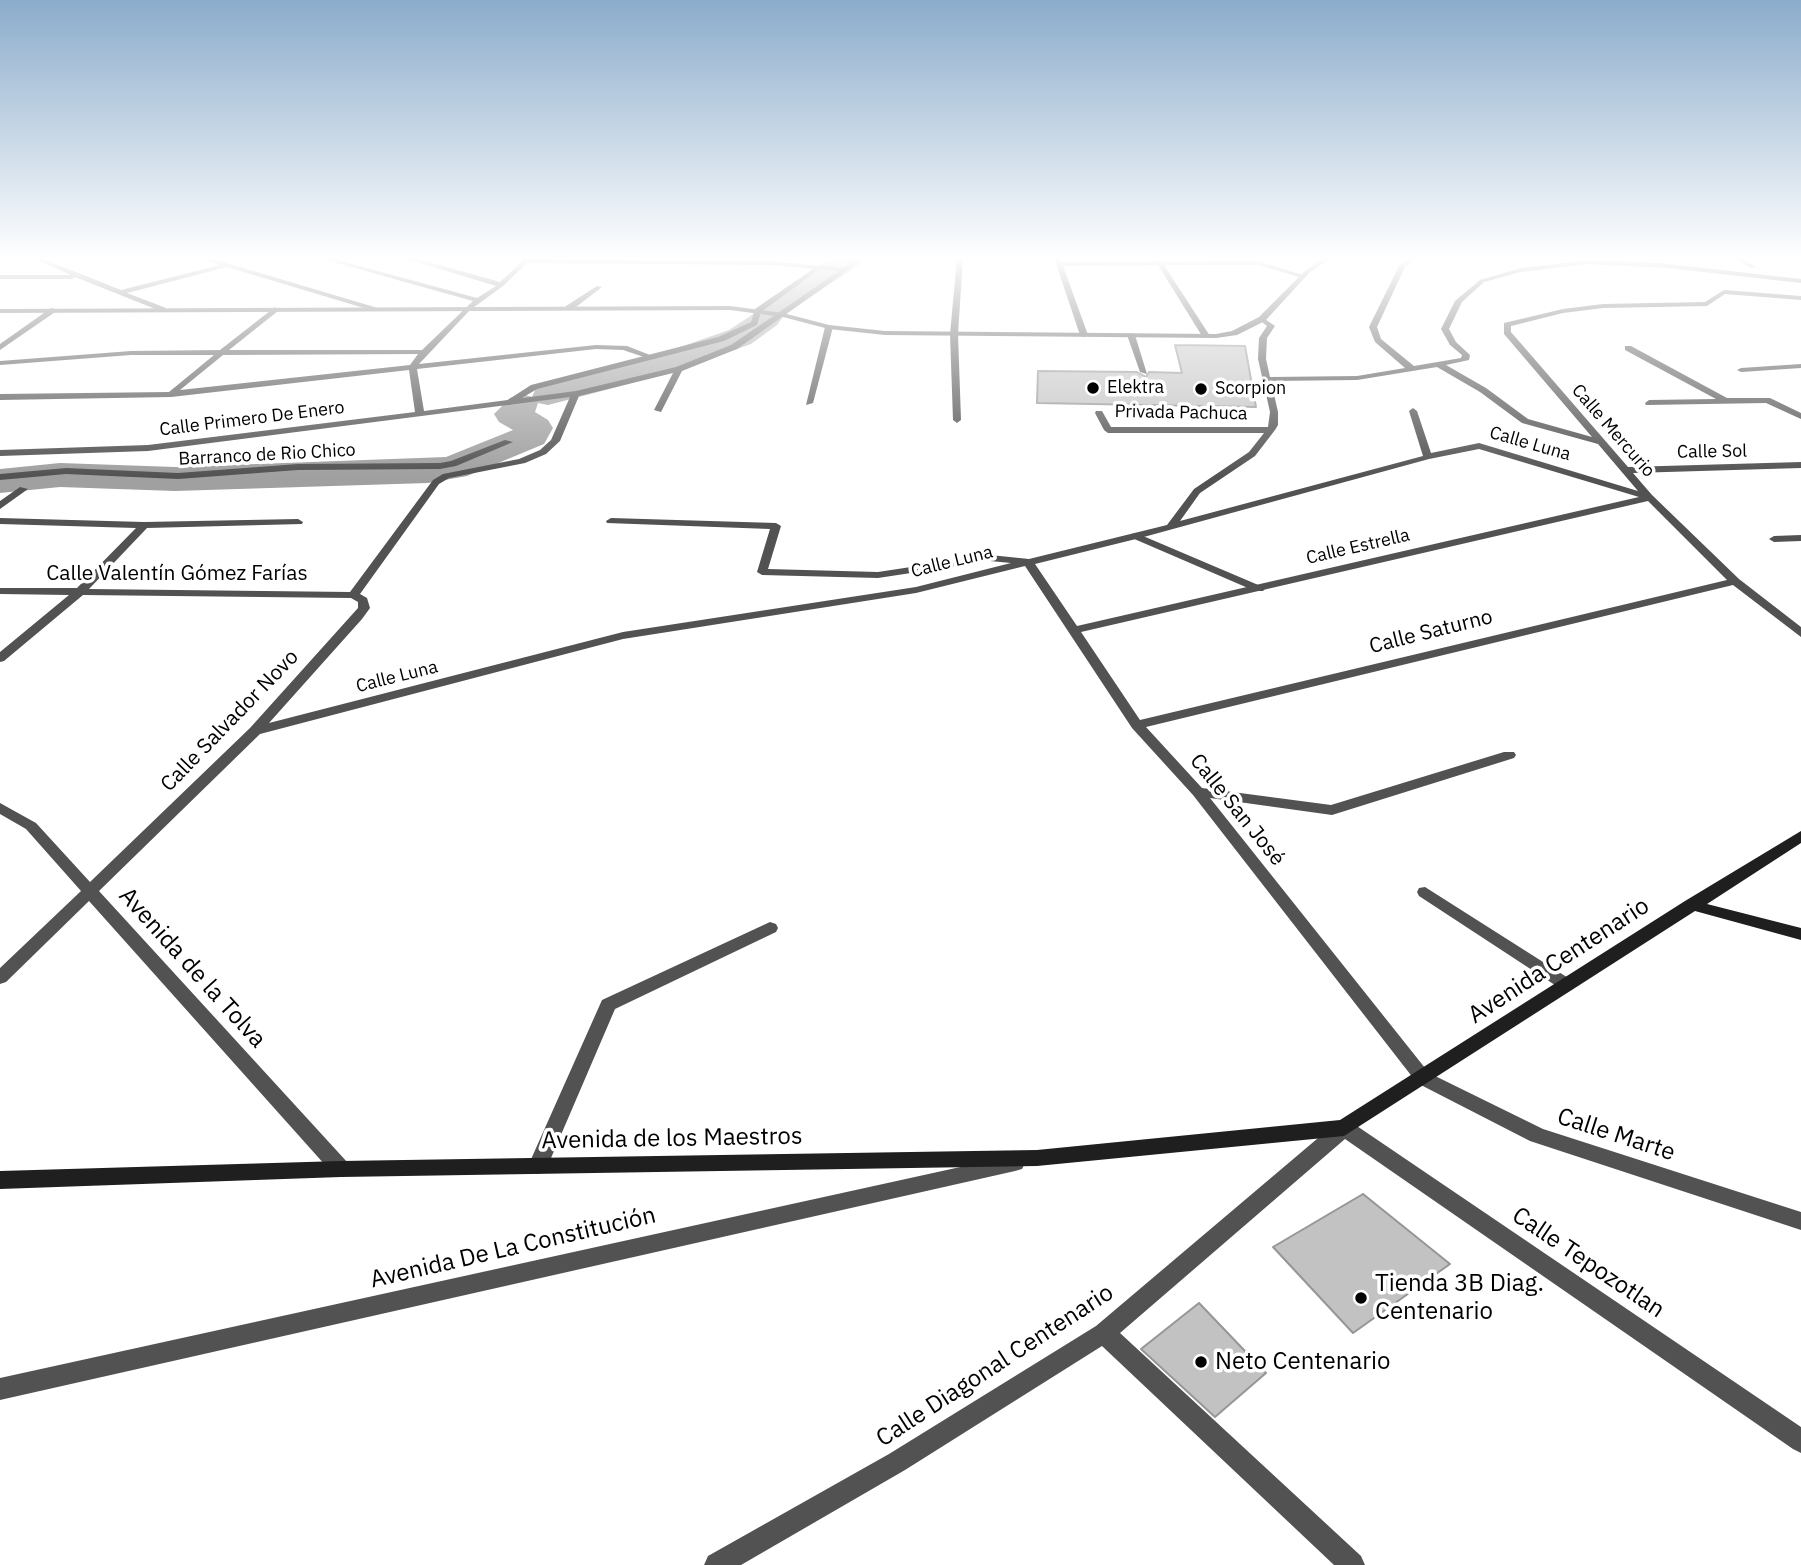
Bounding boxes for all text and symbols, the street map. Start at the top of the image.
place label: Elektra [1107,377,1164,399]
place label: Scorpion [1215,378,1286,400]
marker: Elektra [1085,380,1101,396]
street label: Calle Mercurio [1567,380,1659,482]
marker: Scorpion [1193,381,1209,397]
street label: Calle Primero De Enero [158,397,346,441]
street label: Privada Pachuca [1114,401,1248,425]
street label: Calle Luna [1487,422,1573,466]
street label: Barranco de Rio Chico [178,440,356,470]
street label: Calle Sol [1677,441,1747,463]
street label: Calle Estrella [1304,525,1412,569]
street label: Calle Luna [909,541,995,583]
street label: Calle Valentín Gómez Farías [46,561,308,587]
street label: Calle Saturno [1367,605,1495,659]
street label: Calle Salvador Novo [156,645,304,797]
street label: Calle Luna [354,656,440,698]
street label: Calle San José [1184,749,1290,871]
street label: Avenida de la Tolva [112,882,272,1054]
street label: Avenida Centenario [1463,892,1655,1030]
street label: Calle Marte [1553,1102,1679,1168]
street label: Avenida de los Maestros [541,1122,803,1156]
street label: Avenida De La Constitución [367,1201,659,1295]
street label: Calle Tepozotlan [1506,1201,1670,1325]
place label: Tienda 3B Diag. Centenario [1375,1270,1544,1326]
street label: Calle Diagonal Centenario [871,1279,1119,1453]
marker: Tienda 3B Diag. Centenario [1353,1290,1369,1306]
place label: Neto Centenario [1215,1348,1390,1376]
marker: Neto Centenario [1193,1354,1209,1370]

